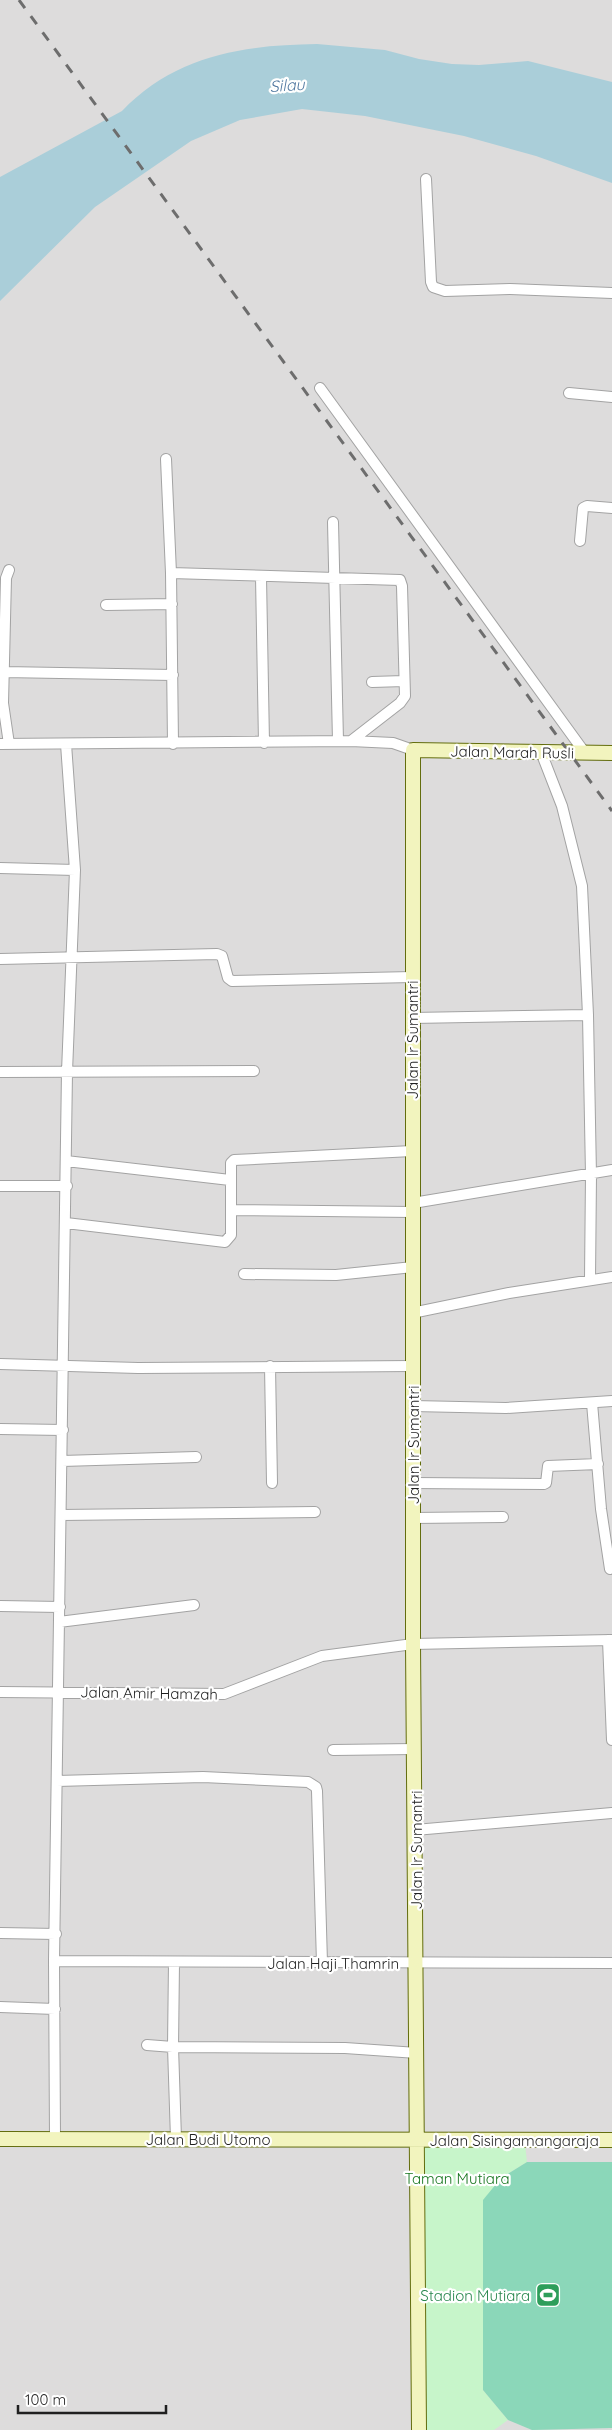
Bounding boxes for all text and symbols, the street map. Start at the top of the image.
water label: Silau [269,74,306,96]
street label: Jalan Marah Rusli [450,741,574,763]
street label: Jalan Ir Sumantri [403,980,422,1100]
street label: Jalan Ir Sumantri [404,1385,423,1505]
street label: Jalan Amir Hamzah [80,1682,218,1704]
street label: Jalan Ir Sumantri [407,1790,426,1910]
street label: Jalan Haji Thamrin [267,1954,399,1973]
street label: Jalan Budi Utomo [145,2130,271,2149]
street label: Jalan Sisingamangaraja [429,2131,599,2150]
park label: Taman Mutiara [404,2169,510,2188]
sports icon: Stadion Mutiara [535,2282,561,2308]
place label: Stadion Mutiara [420,2286,530,2305]
scale bar [18,2382,165,2414]
text: 100 m [25,2390,66,2409]

